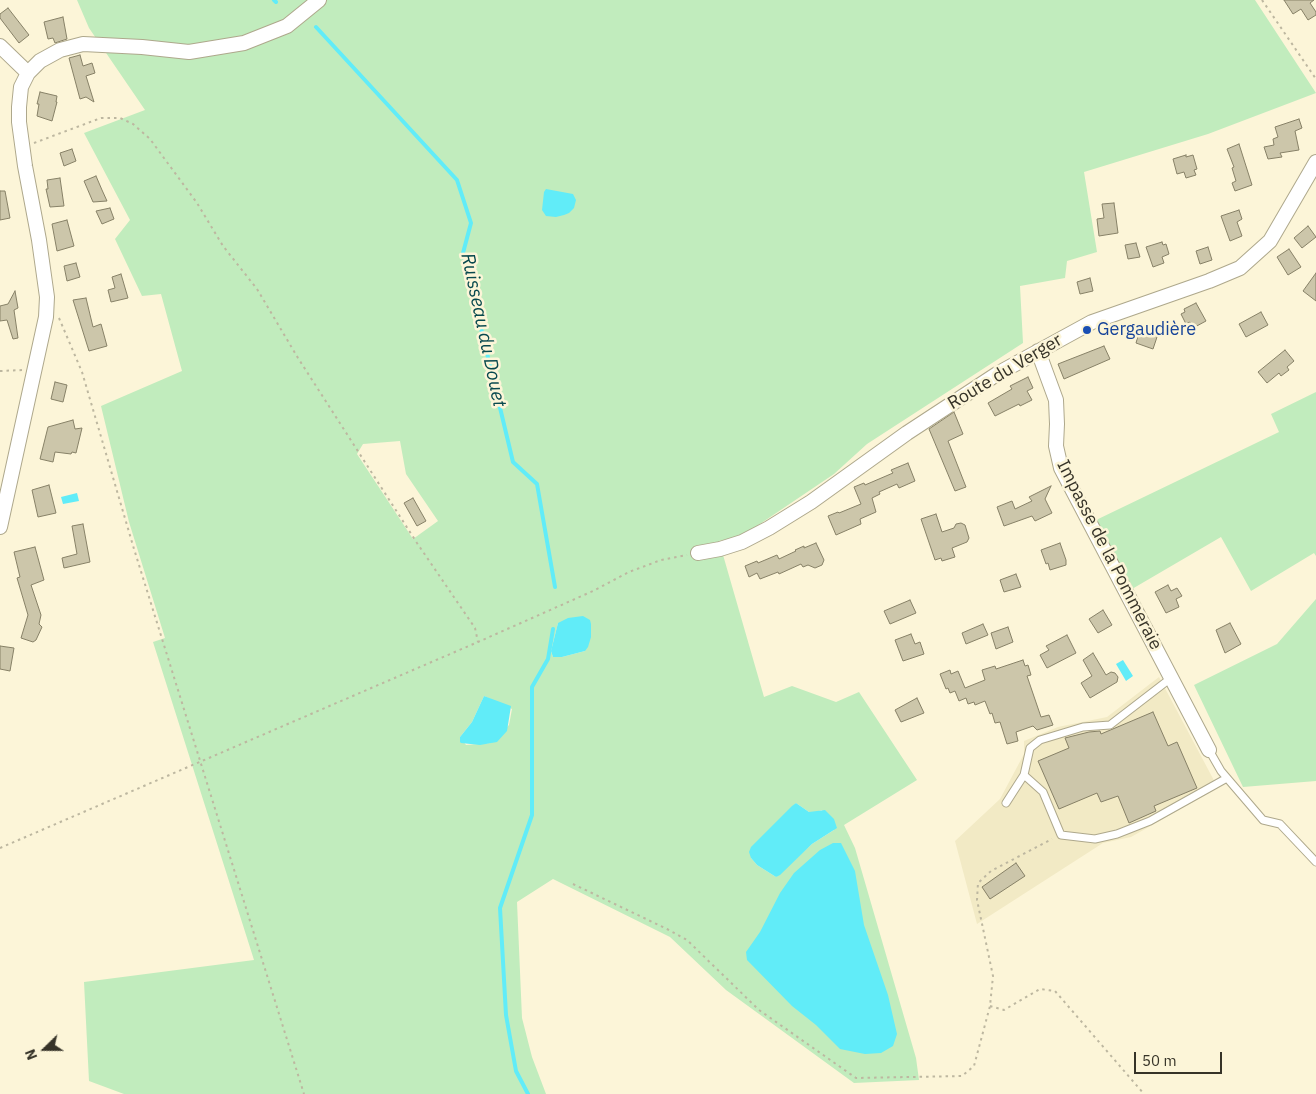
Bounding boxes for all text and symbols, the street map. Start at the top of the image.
water label: Ruisseau du Douet [456,251,510,409]
place label: Gergaudière [1097,319,1196,341]
marker: Gergaudière [1081,324,1093,336]
street label: Route du Verger [944,329,1066,415]
street label: Impasse de la Pommeraie [1052,456,1166,654]
north arrow [20,1024,70,1074]
scale bar [1136,1042,1224,1074]
text: N [21,1047,41,1063]
text: 50 m [1142,1051,1177,1070]

